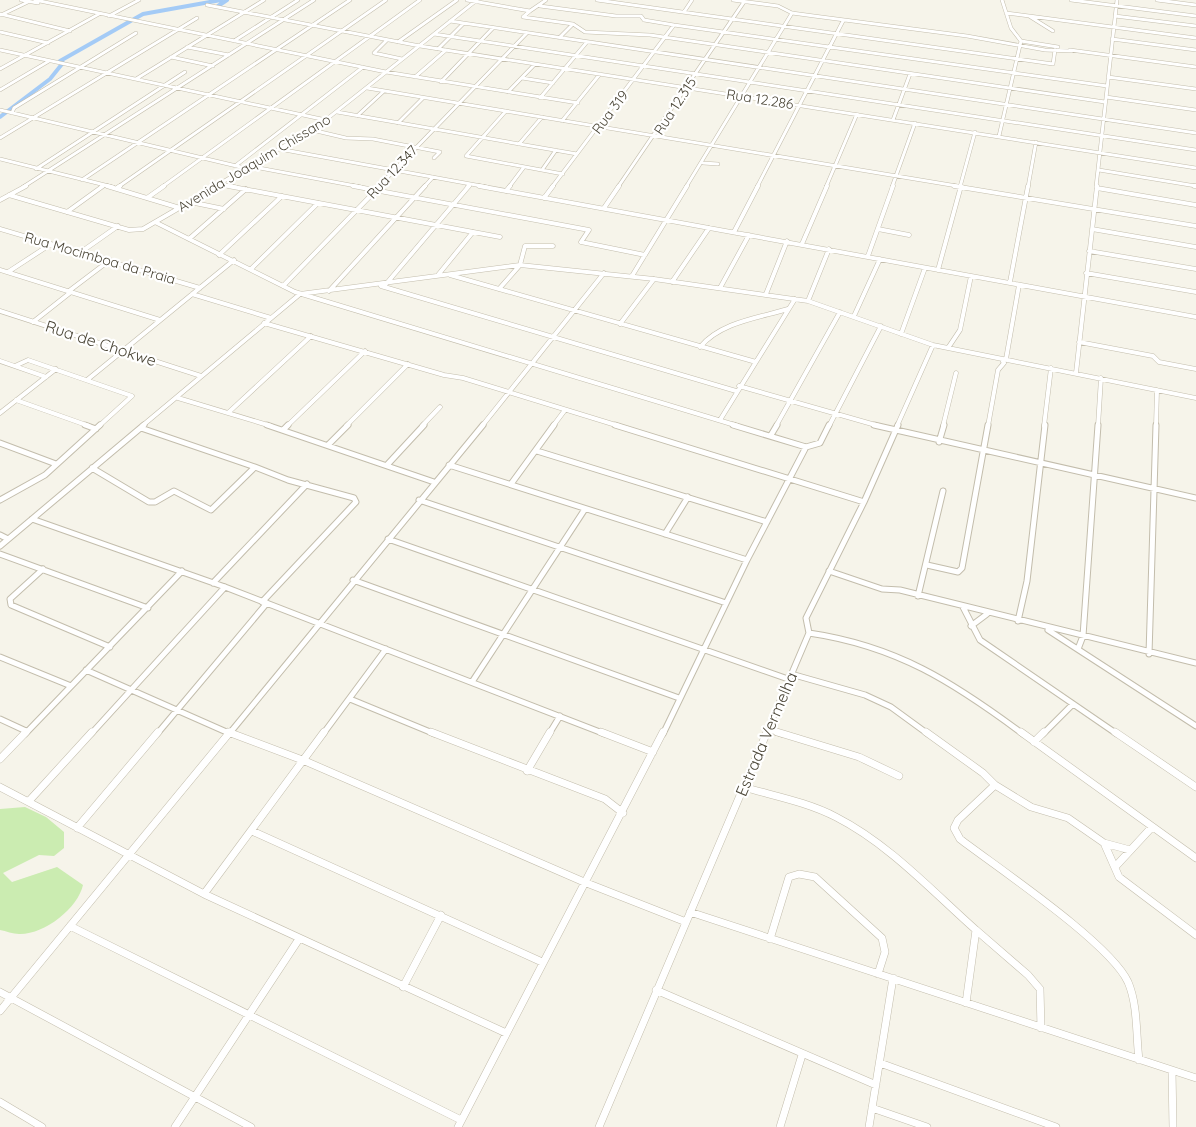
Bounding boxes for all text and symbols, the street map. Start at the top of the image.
street label: Rua 12.315 [650,74,700,138]
street label: Rua 12.286 [725,85,795,113]
street label: Rua 319 [588,87,632,137]
street label: Avenida Joaquim Chissano [174,110,334,216]
street label: Rua 12.347 [363,142,421,202]
street label: Rua Mocimboa da Praia [22,228,178,288]
street label: Rua de Chokwe [43,316,159,370]
street label: Estrada Vermelha [731,669,801,799]

